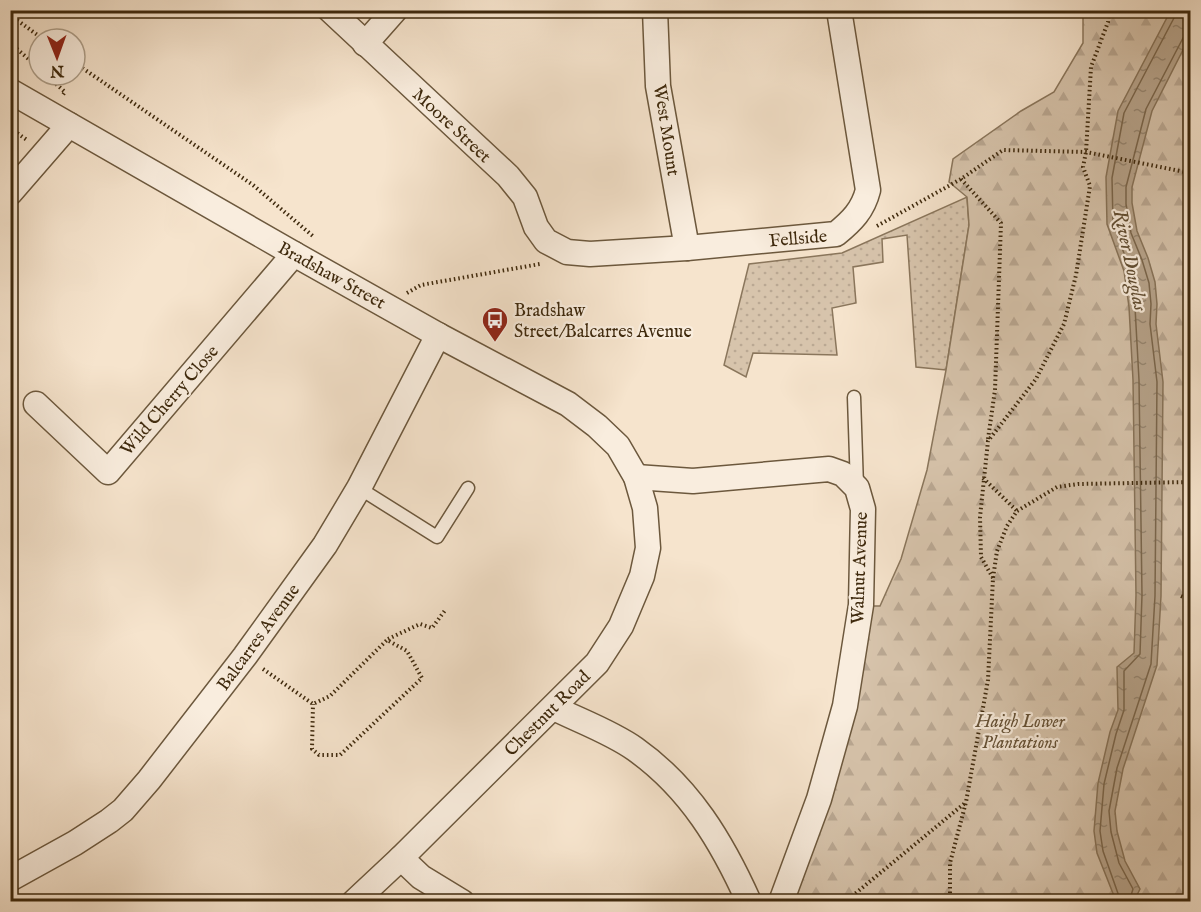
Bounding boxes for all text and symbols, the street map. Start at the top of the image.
north arrow [27,27,87,87]
text: N [50,60,65,80]
street label: West Mount [647,83,684,178]
street label: Moore Street [407,84,495,168]
water label: River Douglas [1106,207,1153,314]
street label: Fellside [768,225,828,253]
street label: Bradshaw Street [273,237,389,315]
place label: Bradshaw Street/Balcarres Avenue [514,300,692,344]
bus stop icon: Bradshaw Street/Balcarres Avenue [480,305,510,343]
street label: Wild Cherry Close [116,341,224,461]
street label: Walnut Avenue [847,511,874,625]
street label: Balcarres Avenue [213,580,306,696]
street label: Chestnut Road [500,666,596,762]
park label: Haigh Lower Plantations [974,711,1065,755]

